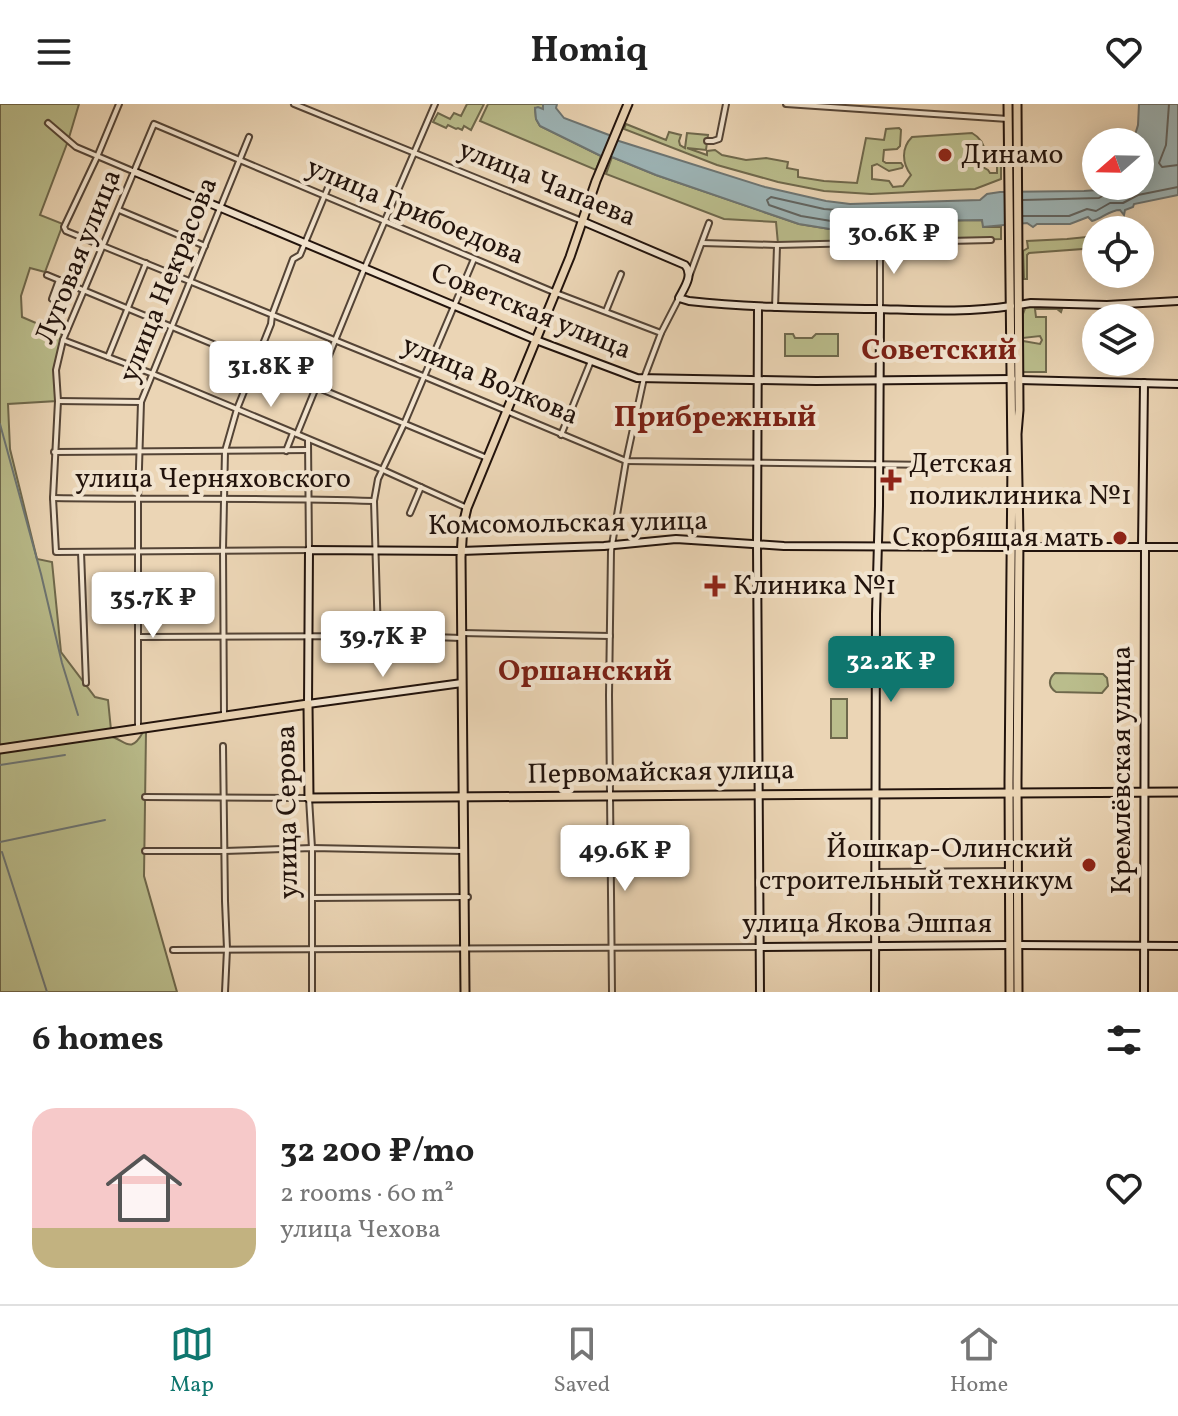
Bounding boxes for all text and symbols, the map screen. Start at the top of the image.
text: Homiq [531,27,647,77]
icon: menu [32,30,76,74]
icon: heart [1102,30,1146,74]
north arrow [1082,128,1154,200]
map controls [1082,128,1154,376]
street label: улица Чапаева [452,131,642,237]
place label: Динамо [961,136,1063,175]
marker: Динамо [936,146,954,164]
street label: улица Грибоедова [300,149,530,275]
street label: Луговая улица [26,164,132,350]
street label: улица Некрасова [110,171,228,389]
pin: 30.6K ₽ [820,208,968,276]
text: 30.6K ₽ [848,216,940,252]
button: locate [1082,216,1154,288]
street label: Советская улица [425,254,637,370]
button: layers [1082,304,1154,376]
street label: улица Волкова [396,326,584,436]
district label: Советский [861,330,1017,372]
pin: 31.8K ₽ [197,341,345,409]
text: 31.8K ₽ [227,349,315,385]
district label: Прибрежный [614,397,816,439]
place label: Детская поликлиника №1 [909,445,1132,516]
street label: улица Черняховского [75,460,351,499]
marker: Детская поликлиника №1 [880,469,902,491]
street label: Комсомольская улица [428,502,708,546]
place label: Скорбящая мать [893,519,1104,558]
marker: Скорбящая мать [1111,529,1129,547]
place label: Клиника №1 [733,567,896,606]
pin: 35.7K ₽ [79,572,227,640]
marker: Клиника №1 [704,575,726,597]
text: 35.7K ₽ [110,580,196,616]
pin: 39.7K ₽ [309,611,457,679]
text: 39.7K ₽ [339,619,427,655]
pin: 32.2K ₽ [817,636,965,704]
text: 32.2K ₽ [846,644,936,680]
street label: Кремлёвская улица [1103,646,1142,894]
district label: Оршанский [498,651,672,693]
street label: улица Серова [267,725,309,899]
street label: Первомайская улица [527,751,795,795]
pin: 49.6K ₽ [551,825,699,893]
place label: Йошкар-Олинский строительный техникум [759,830,1073,901]
text: 49.6K ₽ [579,833,671,869]
marker: Йошкар-Олинский строительный техникум [1080,856,1098,874]
street label: улица Якова Эшпая [742,905,992,944]
text: 6 homes [32,1017,164,1064]
icon: filters [1102,1018,1146,1062]
text: 32 200 ₽/mo [280,1129,474,1176]
icon: home [96,1140,192,1236]
icon: heart [1102,1166,1146,1210]
text: 2 rooms · 60 m² [280,1176,454,1212]
text: улица Чехова [280,1212,441,1248]
tab: Map [170,1322,214,1401]
tab: Saved [554,1322,610,1401]
tab: Home [950,1322,1008,1401]

